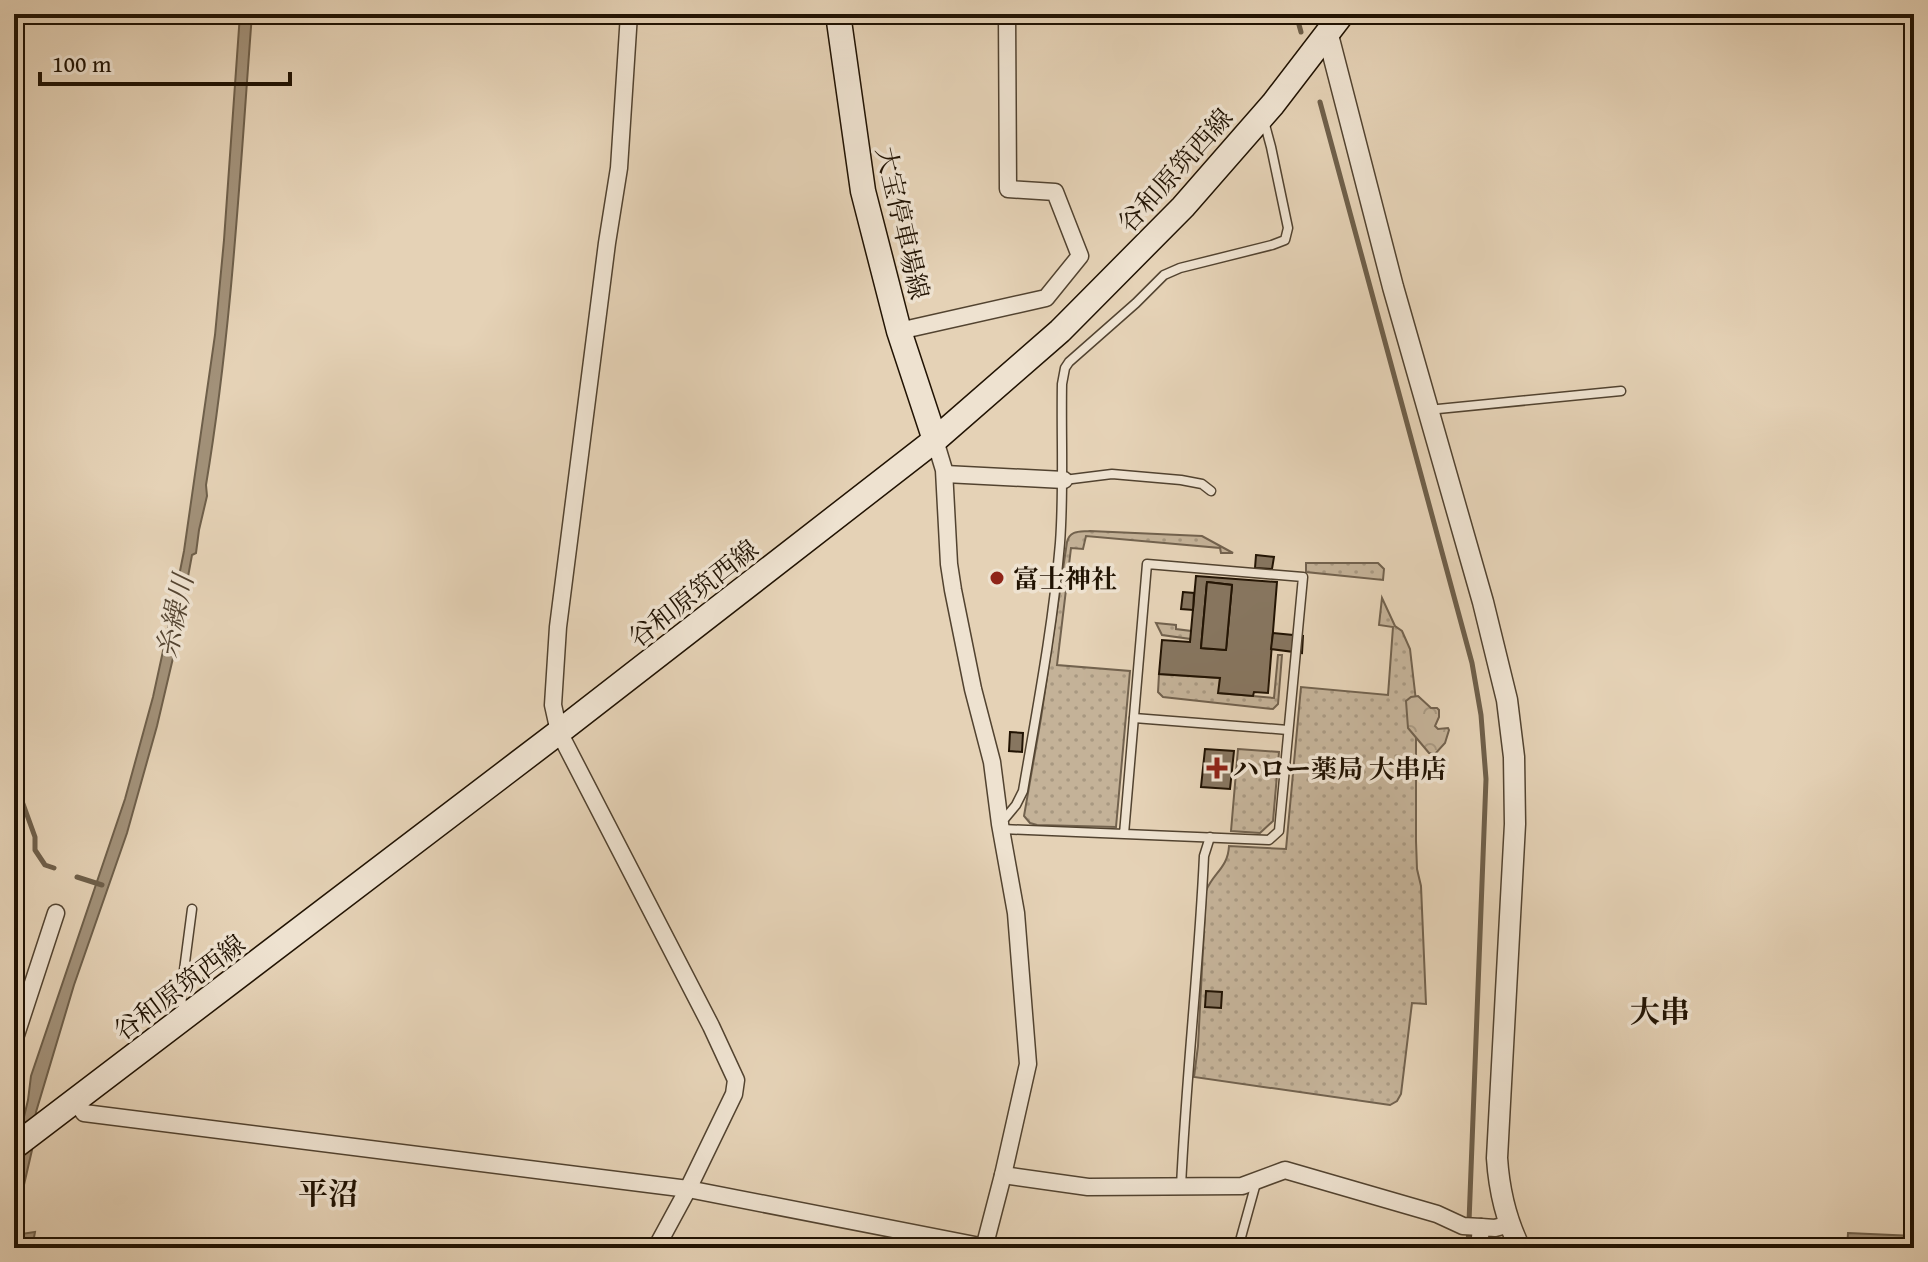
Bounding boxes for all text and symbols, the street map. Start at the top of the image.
scale bar [40,36,290,86]
text: 100 m [52,46,112,81]
street label: 谷和原筑西線 [1108,99,1242,241]
street label: 大宝停車場線 [866,143,940,303]
street label: 谷和原筑西線 [620,530,766,656]
place label: 富士神社 [1013,559,1117,598]
water label: 糸繰川 [145,568,203,661]
marker: 富士神社 [988,569,1006,587]
place label: ハロー薬局 大串店 [1233,749,1447,788]
marker: ハロー薬局 大串店 [1208,759,1226,777]
street label: 谷和原筑西線 [105,924,253,1050]
district label: 大串 [1630,989,1690,1033]
district label: 平沼 [298,1171,358,1215]

